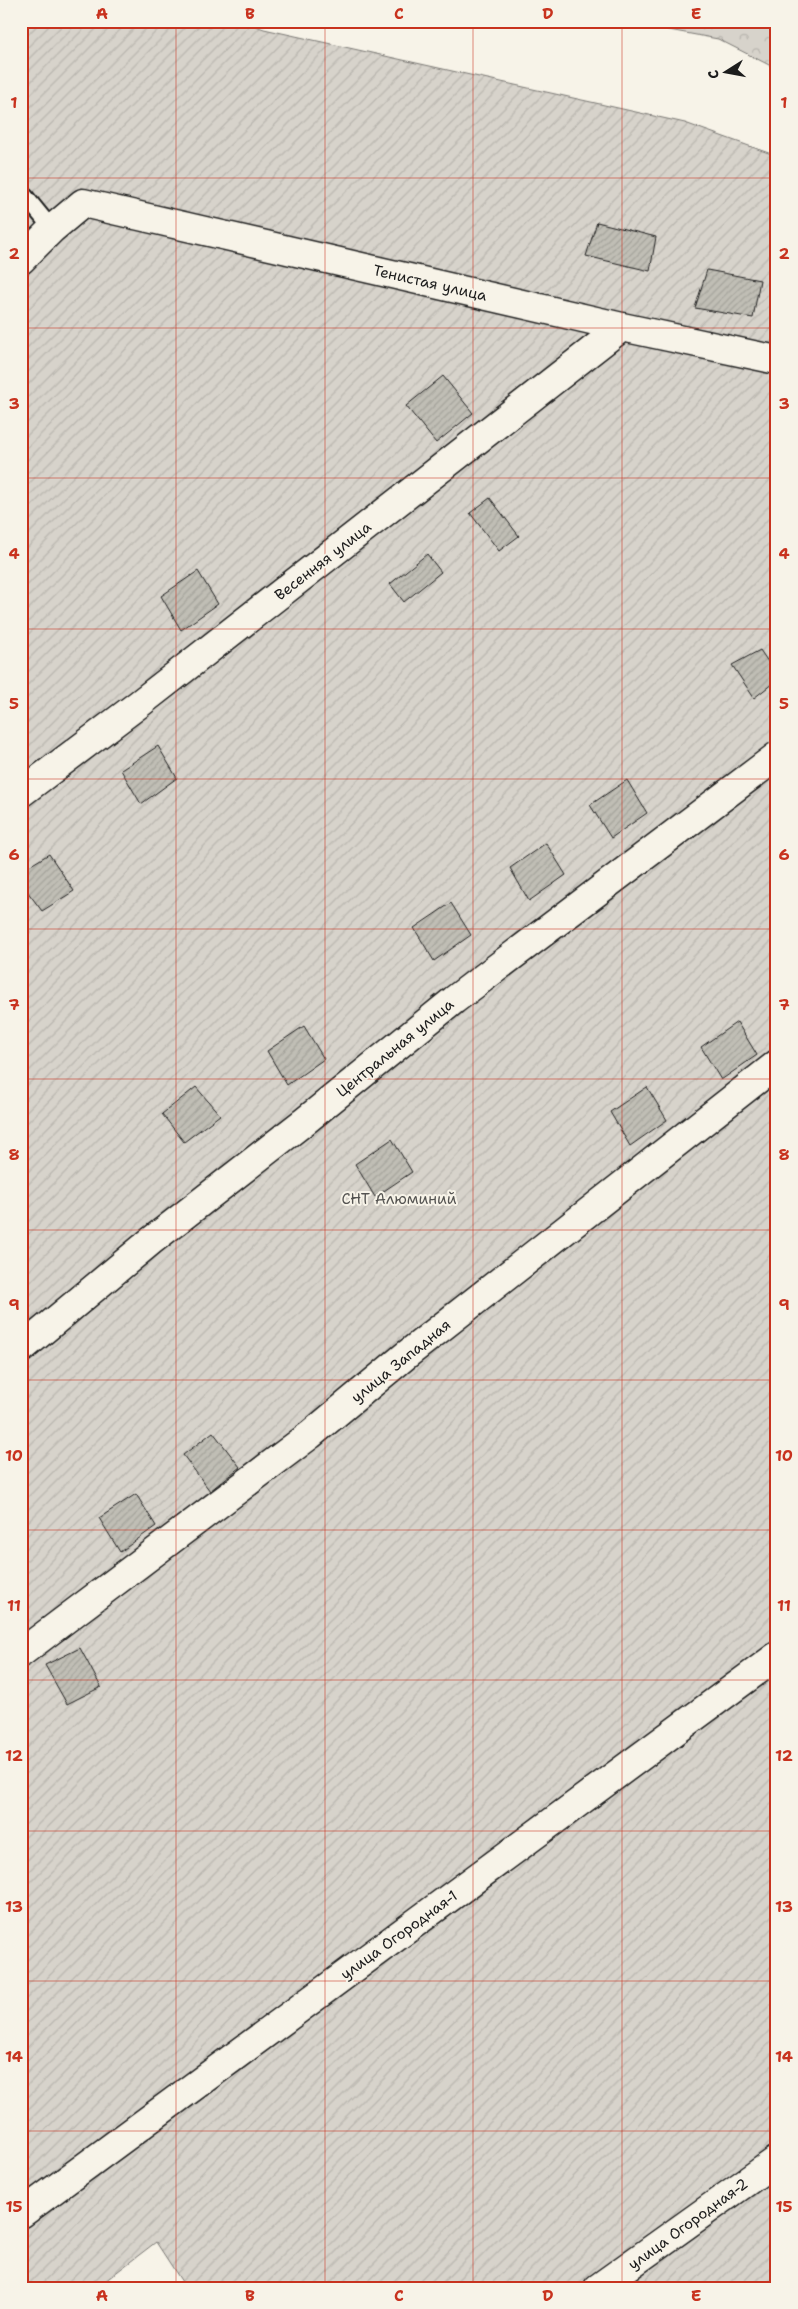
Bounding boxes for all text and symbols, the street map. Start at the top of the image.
text: A [96,3,108,24]
text: B [245,3,255,24]
text: C [394,3,404,24]
text: D [542,3,554,24]
text: E [691,3,701,24]
north arrow [700,48,750,98]
text: С [704,69,723,80]
text: 1 [10,92,18,113]
text: 1 [780,92,788,113]
text: 2 [8,243,20,264]
text: 2 [778,243,790,264]
street label: Тенистая улица [371,260,490,306]
text: 3 [8,393,20,414]
text: 3 [778,393,790,414]
street label: Весенняя улица [271,517,376,605]
text: 4 [8,543,20,564]
text: 4 [778,543,790,564]
text: 5 [9,693,19,714]
text: 5 [779,693,789,714]
text: 6 [8,844,20,865]
text: 6 [778,844,790,865]
text: 7 [8,994,20,1015]
street label: Центральная улица [332,994,459,1102]
text: 7 [778,994,790,1015]
text: 8 [8,1144,20,1165]
text: 8 [778,1144,790,1165]
park label: СНТ Алюминий [341,1189,457,1209]
text: 9 [8,1294,20,1315]
text: 9 [778,1294,790,1315]
street label: улица Западная [347,1315,455,1407]
text: 10 [5,1445,23,1466]
text: 10 [775,1445,793,1466]
text: 11 [7,1595,21,1616]
text: 11 [777,1595,791,1616]
text: 12 [5,1745,23,1766]
text: 12 [775,1745,793,1766]
street label: улица Огородная-1 [336,1886,462,1984]
text: 13 [5,1896,23,1917]
text: 13 [775,1896,793,1917]
text: 14 [5,2046,23,2067]
text: 14 [775,2046,793,2067]
street label: улица Огородная-2 [624,2174,752,2274]
text: 15 [5,2196,23,2217]
text: 15 [775,2196,793,2217]
text: A [96,2285,108,2306]
text: B [245,2285,255,2306]
text: C [394,2285,404,2306]
text: D [542,2285,554,2306]
text: E [691,2285,701,2306]

